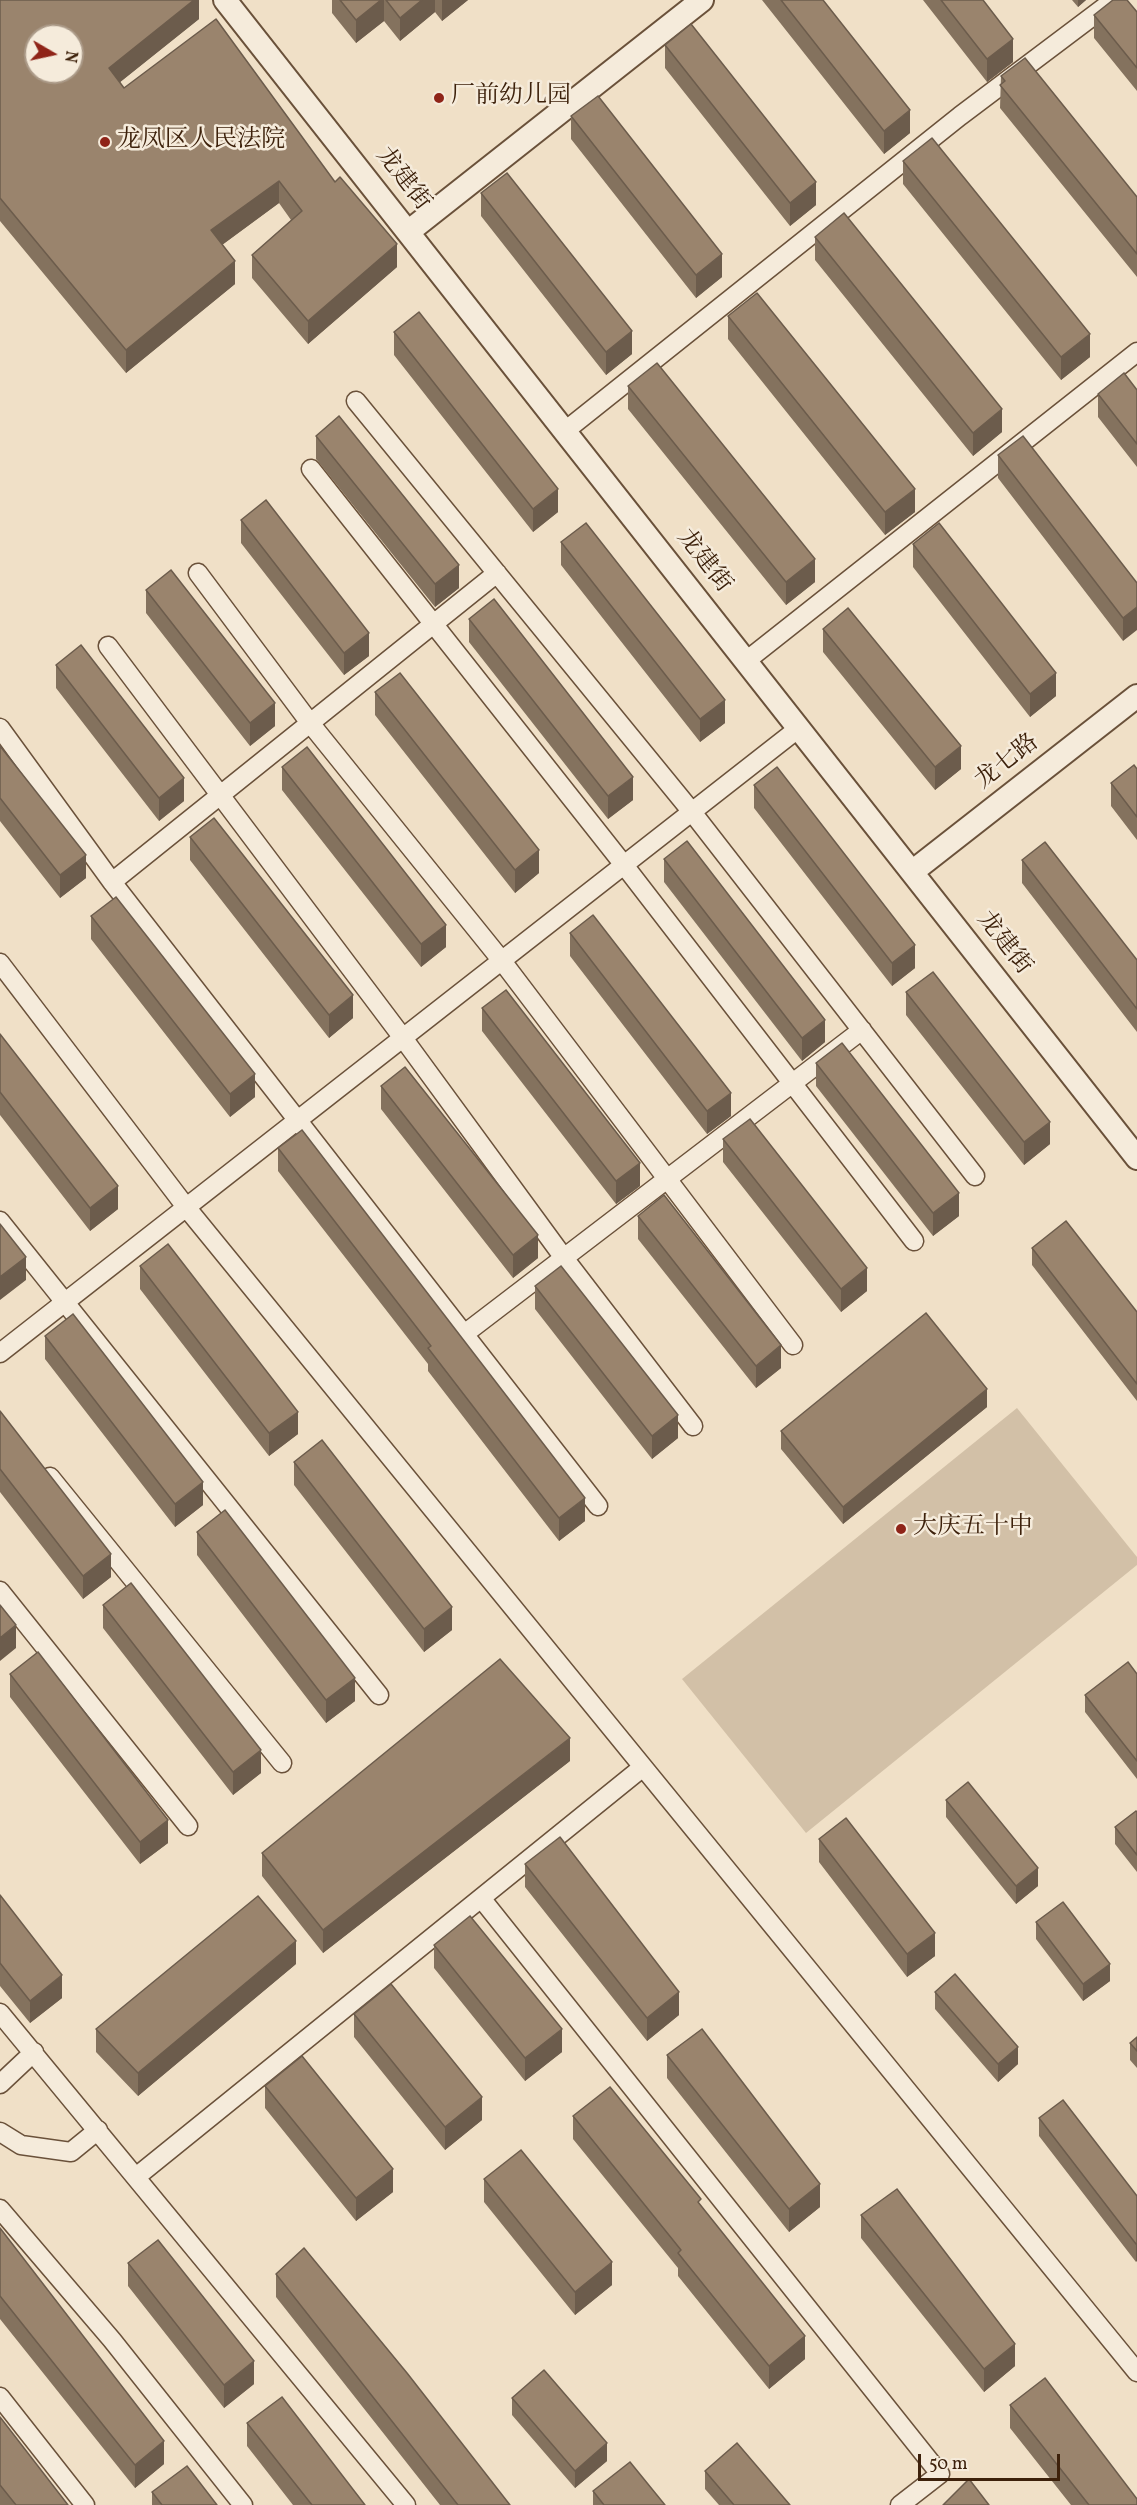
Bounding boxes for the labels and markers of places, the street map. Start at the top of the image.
place label: 厂前幼儿园 [451,84,571,112]
marker: 厂前幼儿园 [432,91,446,105]
place label: 龙凤区人民法院 [117,128,285,156]
marker: 龙凤区人民法院 [98,135,112,149]
place label: 大庆五十中 [913,1515,1033,1543]
marker: 大庆五十中 [894,1522,908,1536]

